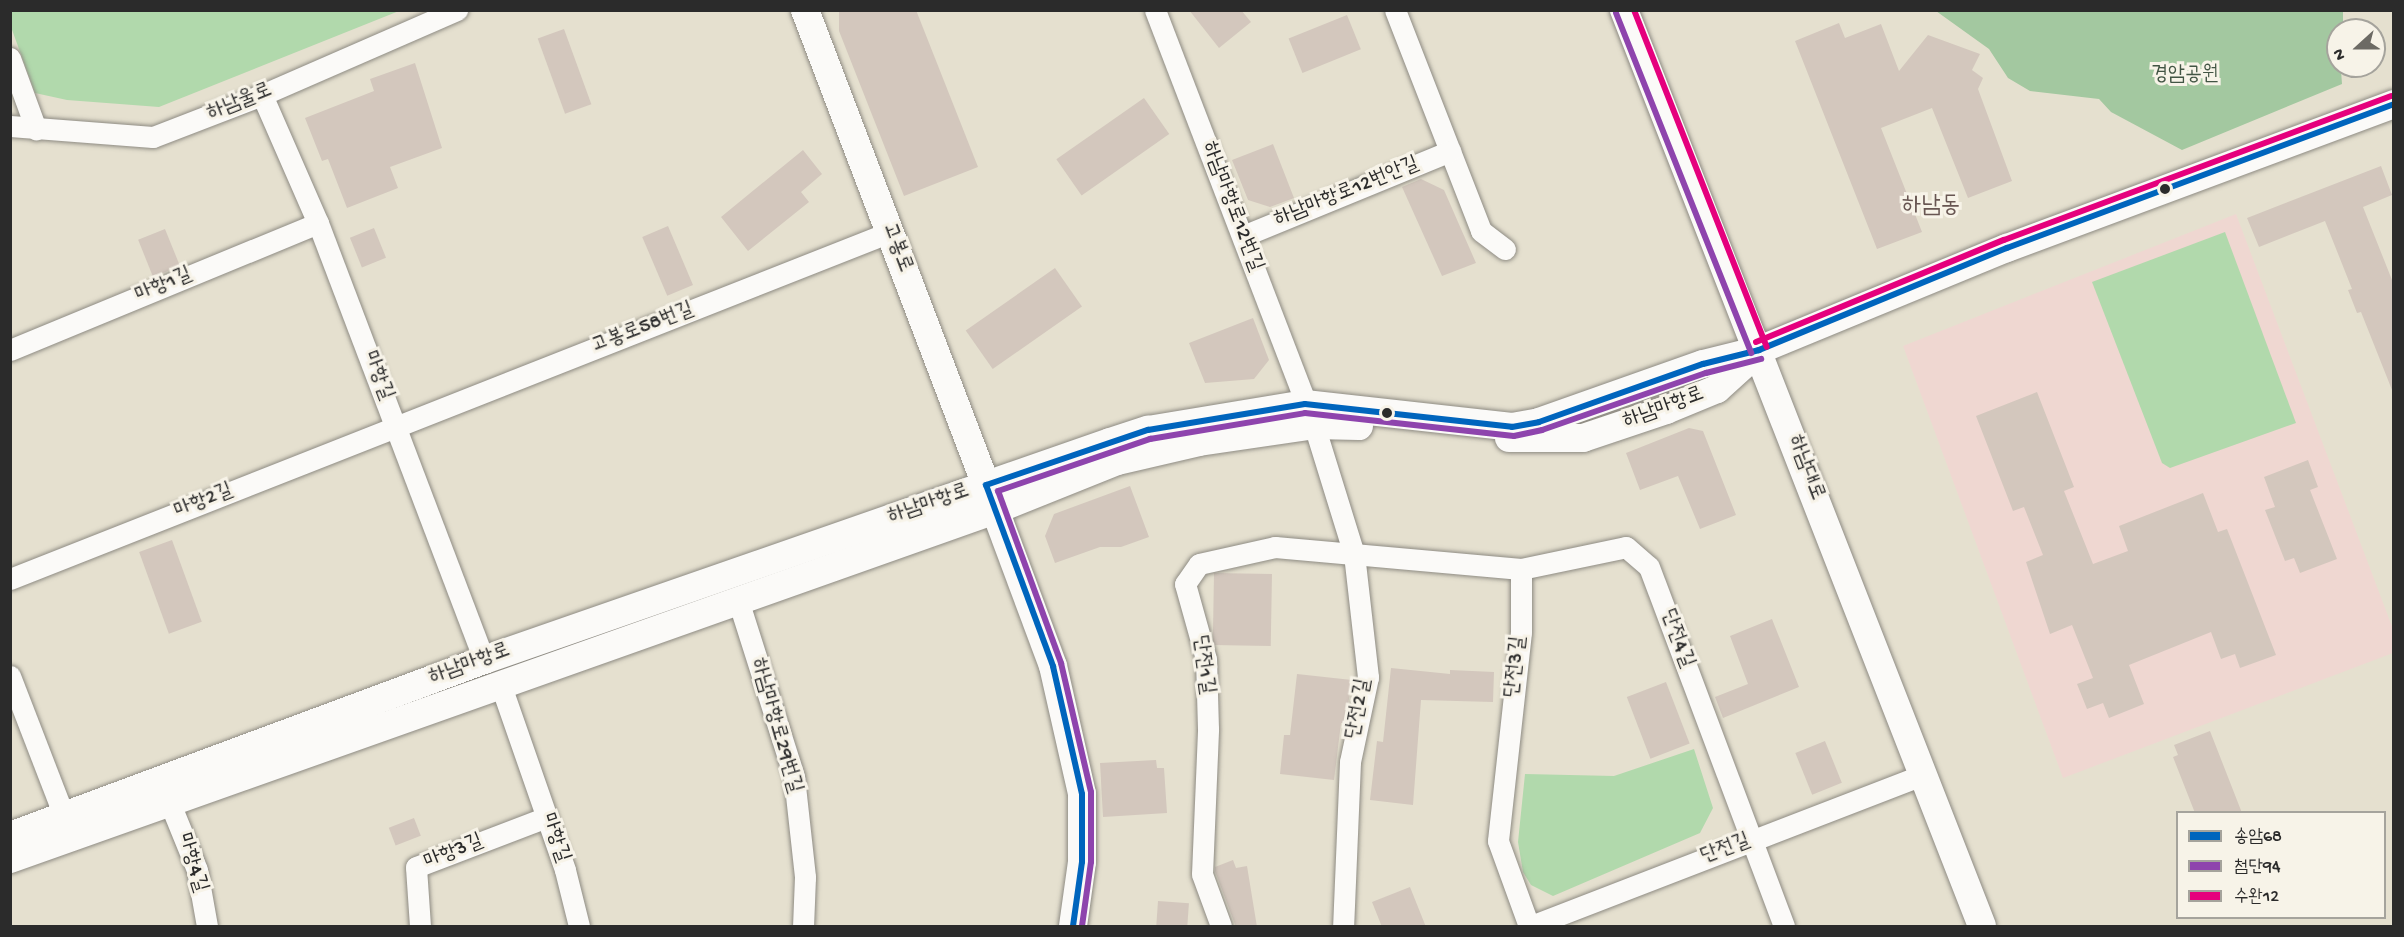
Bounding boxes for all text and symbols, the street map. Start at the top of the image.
north arrow [2326,18,2386,78]
text: N [2330,46,2351,62]
park label: 경암공원 [2151,63,2219,89]
street label: 하남울로 [204,79,276,127]
street label: 하남마항로12번길 [1195,139,1267,275]
street label: 하남마항로12번안길 [1271,152,1423,234]
unlabelled marker [2159,183,2171,195]
district label: 하남동 [1902,193,1960,221]
street label: 고봉로 [875,220,917,276]
street label: 마항1길 [132,263,196,309]
street label: 고봉로58번길 [589,298,697,360]
street label: 마항길 [356,348,398,404]
street label: 하남마항로 [1620,383,1708,435]
unlabelled marker [1381,407,1393,419]
street label: 하남대로 [1781,432,1829,504]
street label: 마항2길 [171,479,237,525]
street label: 하남마항로 [885,479,973,531]
street label: 단전4길 [1653,606,1699,672]
street label: 단전1길 [1185,634,1219,696]
street label: 단전3길 [1501,635,1533,699]
street label: 하남마항로 [426,639,514,691]
street label: 하남마항로29번길 [744,656,806,796]
street label: 단전2길 [1342,677,1378,741]
street label: 마항길 [534,810,574,866]
legend [2176,811,2386,919]
text: 송암68 [2234,827,2282,848]
street label: 단전길 [1698,829,1754,871]
street label: 마항4길 [170,830,212,896]
street label: 마항3길 [421,830,487,876]
text: 첨단94 [2234,857,2281,878]
text: 수완12 [2234,887,2279,908]

